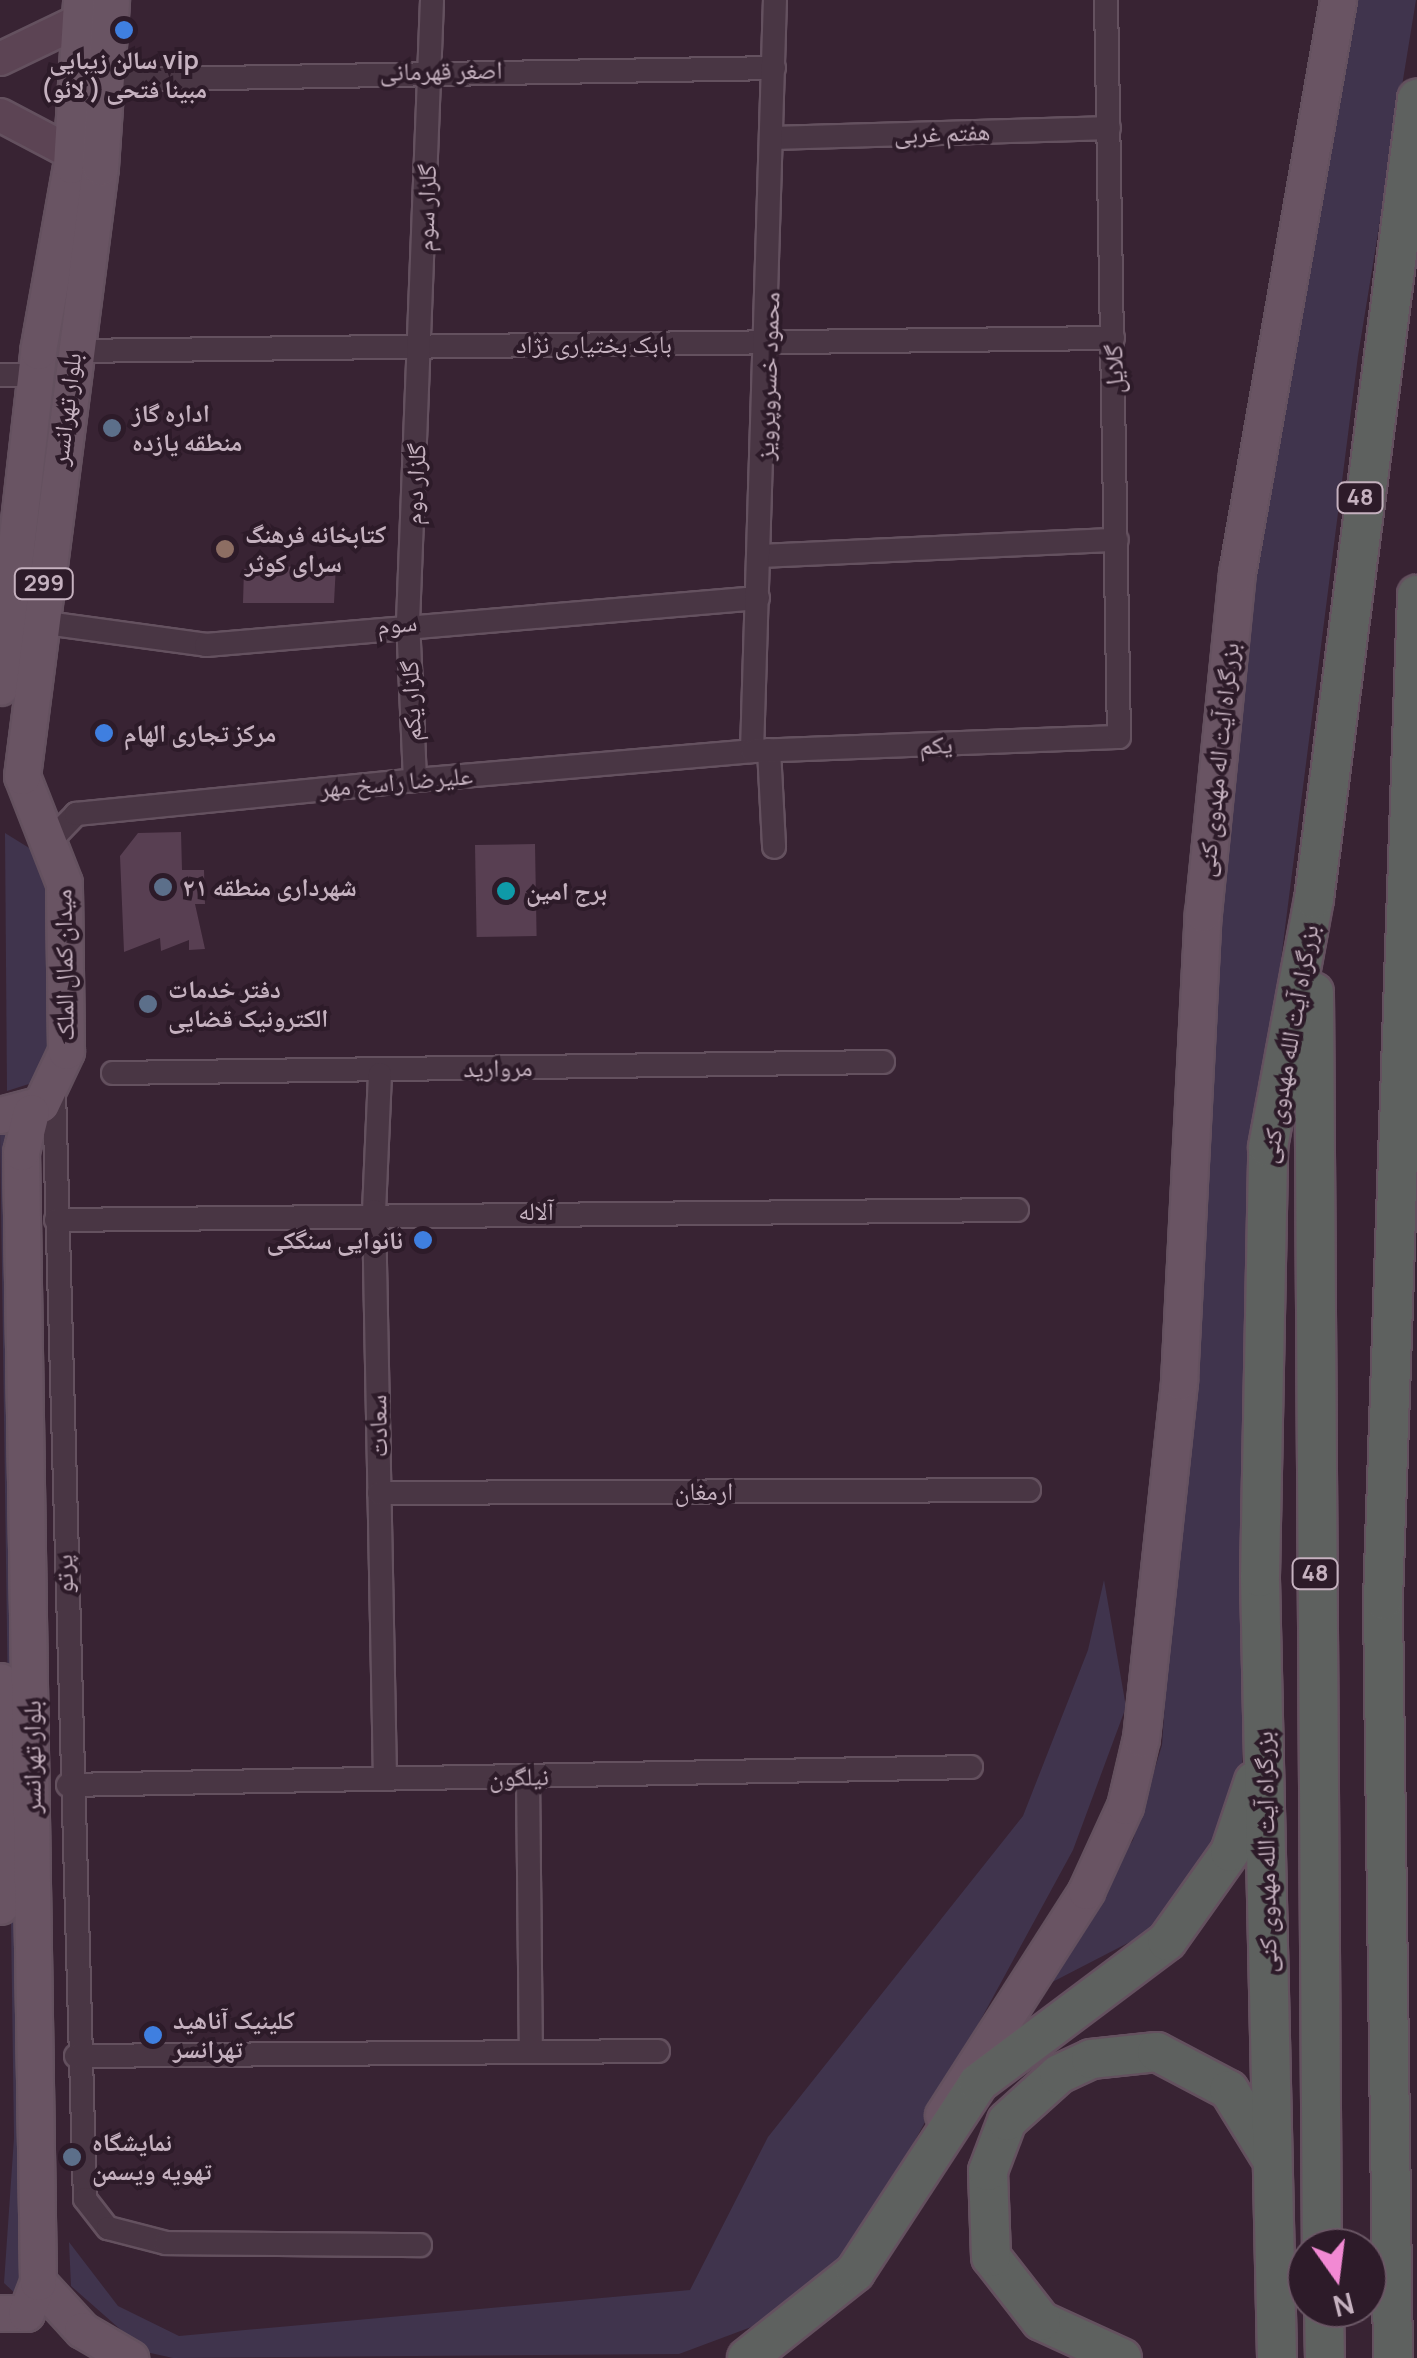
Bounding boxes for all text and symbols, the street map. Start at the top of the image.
marker: سالن زیبایی vip مبینا فتحی ( لائو) [113,19,135,41]
place label: سالن زیبایی vip مبینا فتحی ( لائو) [41,46,207,105]
street label: اصغر قهرمانی [379,55,503,87]
street label: هفتم غربی [893,116,991,150]
street label: گلزار سوم [409,164,443,252]
street label: محمود خسروپرویز [750,291,786,461]
street label: بابک بختیاری نژاد [516,329,672,359]
street label: گلایل [1099,344,1129,394]
street label: بلوار تهرانسر [44,351,88,467]
place label: اداره گاز منطقه یازده [132,399,242,458]
marker: اداره گاز منطقه یازده [101,417,123,439]
street label: گلزار دوم [398,443,432,525]
road number: 48 [1335,481,1385,515]
place label: کتابخانه فرهنگ سرای کوثر [245,520,386,579]
marker: کتابخانه فرهنگ سرای کوثر [214,538,236,560]
road number: 299 [12,567,76,601]
street label: سوم [375,607,419,641]
street label: بزرگراه آیت اله مهدوی کنی [1191,641,1245,879]
street label: گلزار یکم [395,660,427,742]
place label: مرکز تجاری الهام [124,718,276,748]
marker: مرکز تجاری الهام [93,722,115,744]
street label: یکم [919,729,953,761]
street label: علیرضا راسخ مهر [318,760,474,804]
place label: شهرداری منطقه ۲۱ [183,872,357,902]
marker: شهرداری منطقه ۲۱ [152,876,174,898]
place label: برج امین [526,876,607,906]
marker: برج امین [495,880,517,902]
street label: میدان کمال الملک [48,889,80,1041]
street label: بزرگراه آیت الله مهدوی کنی [1253,922,1325,1166]
place label: دفتر خدمات الکترونیک قضایی [168,975,328,1034]
marker: دفتر خدمات الکترونیک قضایی [137,993,159,1015]
street label: مروارید [463,1052,533,1084]
street label: آلاله [518,1196,554,1226]
place label: نانوایی سنگکی [267,1225,403,1255]
marker: نانوایی سنگکی [412,1229,434,1251]
street label: سعادت [362,1394,394,1458]
street label: ارمغان [675,1476,733,1506]
street label: پرتو [49,1554,79,1594]
road number: 48 [1290,1557,1340,1591]
street label: بلوار تهرانسر [17,1701,47,1813]
street label: بزرگراه آیت الله مهدوی کنی [1249,1731,1283,1973]
street label: نیلگون [489,1761,549,1793]
place label: کلینیک آناهید تهرانسر [173,2006,295,2065]
marker: کلینیک آناهید تهرانسر [142,2024,164,2046]
place label: نمایشگاه تهویه ویسمن [92,2128,212,2187]
marker: نمایشگاه تهویه ویسمن [61,2146,83,2168]
north arrow [1287,2228,1387,2328]
text: N [1329,2284,1358,2326]

